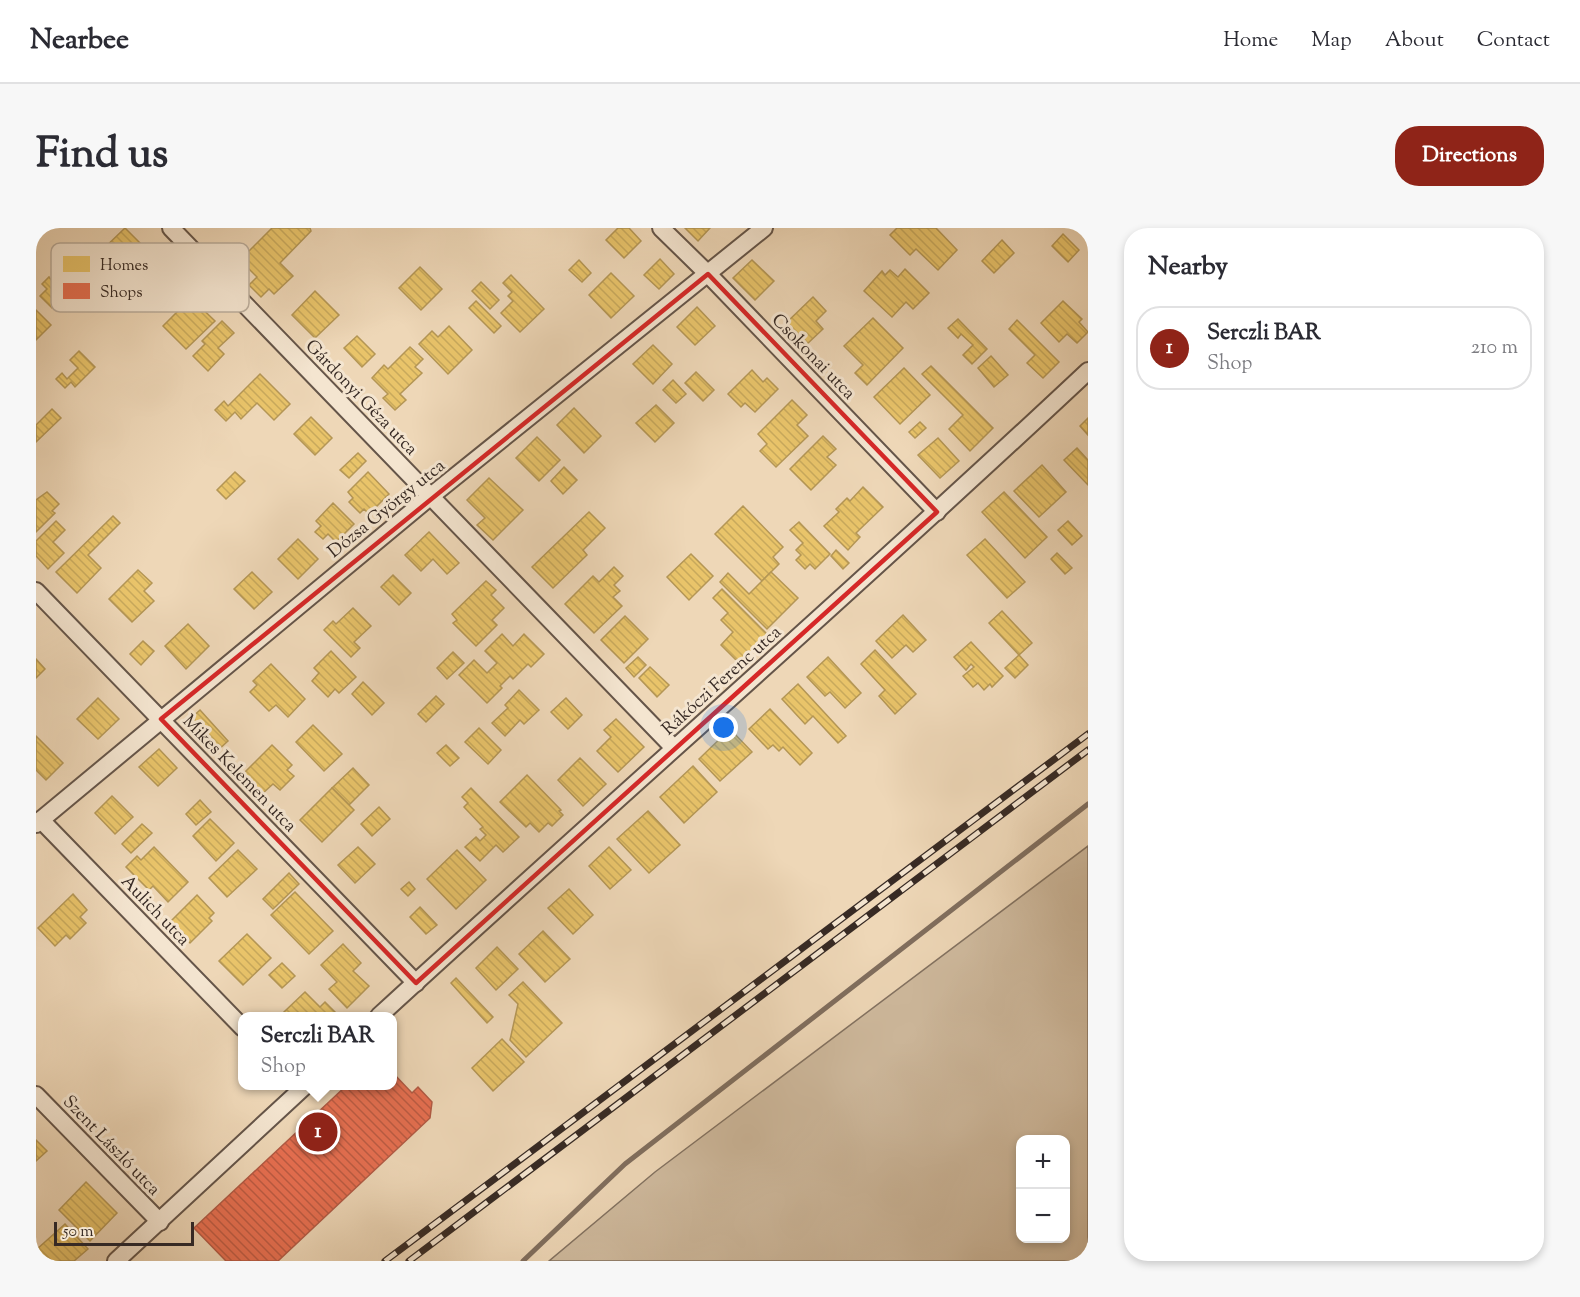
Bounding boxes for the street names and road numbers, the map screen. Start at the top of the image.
street label: Csokonai utca [765,308,861,406]
street label: Gárdonyi Géza utca [298,335,423,462]
street label: Dózsa György utca [323,454,452,565]
street label: Rákóczi Ferenc utca [657,621,788,742]
street label: Mikes Kelemen utca [175,710,302,839]
street label: Aulich utca [114,870,195,953]
street label: Szent László utca [56,1090,165,1202]

